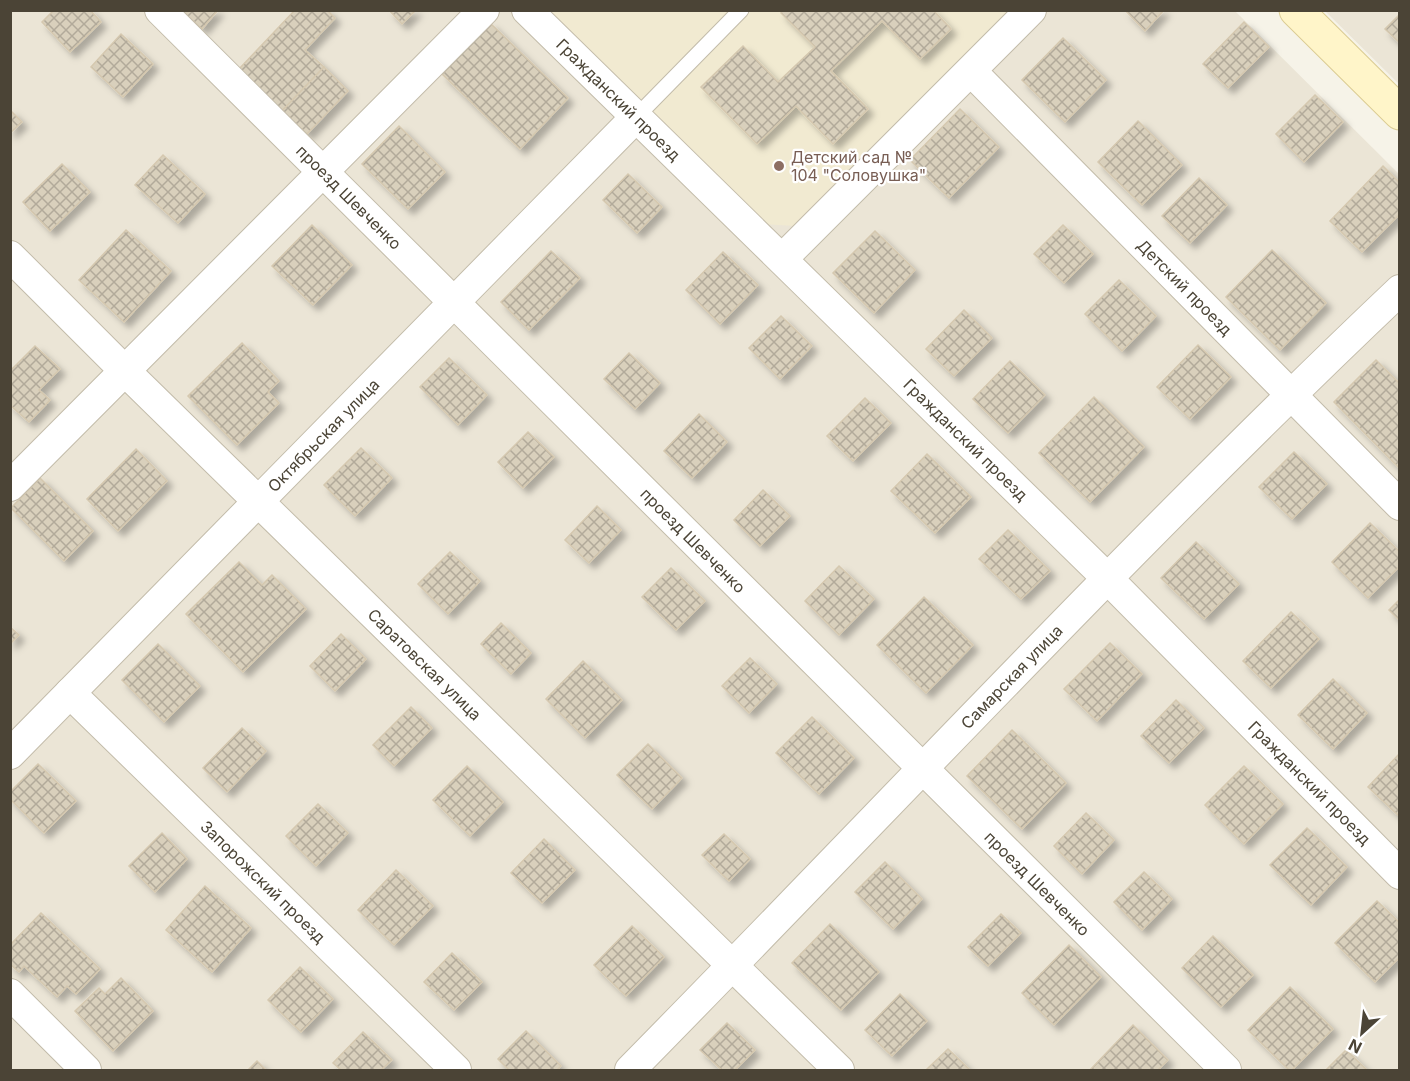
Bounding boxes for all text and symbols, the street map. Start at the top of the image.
street label: Гражданский проезд [552,34,685,165]
street label: проезд Шевченко [292,141,406,254]
place label: Детский сад № 104 "Соловушка" [791,147,926,185]
marker: Детский сад № 104 "Соловушка" [772,159,786,173]
street label: Детский проезд [1133,235,1236,339]
street label: Октябрьская улица [263,374,383,496]
street label: Гражданский проезд [899,374,1032,505]
street label: проезд Шевченко [636,484,750,597]
street label: Саратовская улица [364,604,486,724]
street label: Самарская улица [957,620,1067,733]
street label: Гражданский проезд [1244,717,1375,849]
street label: Запорожский проезд [196,816,330,947]
street label: проезд Шевченко [980,827,1094,940]
north arrow [1332,1003,1392,1063]
text: N [1345,1035,1365,1058]

